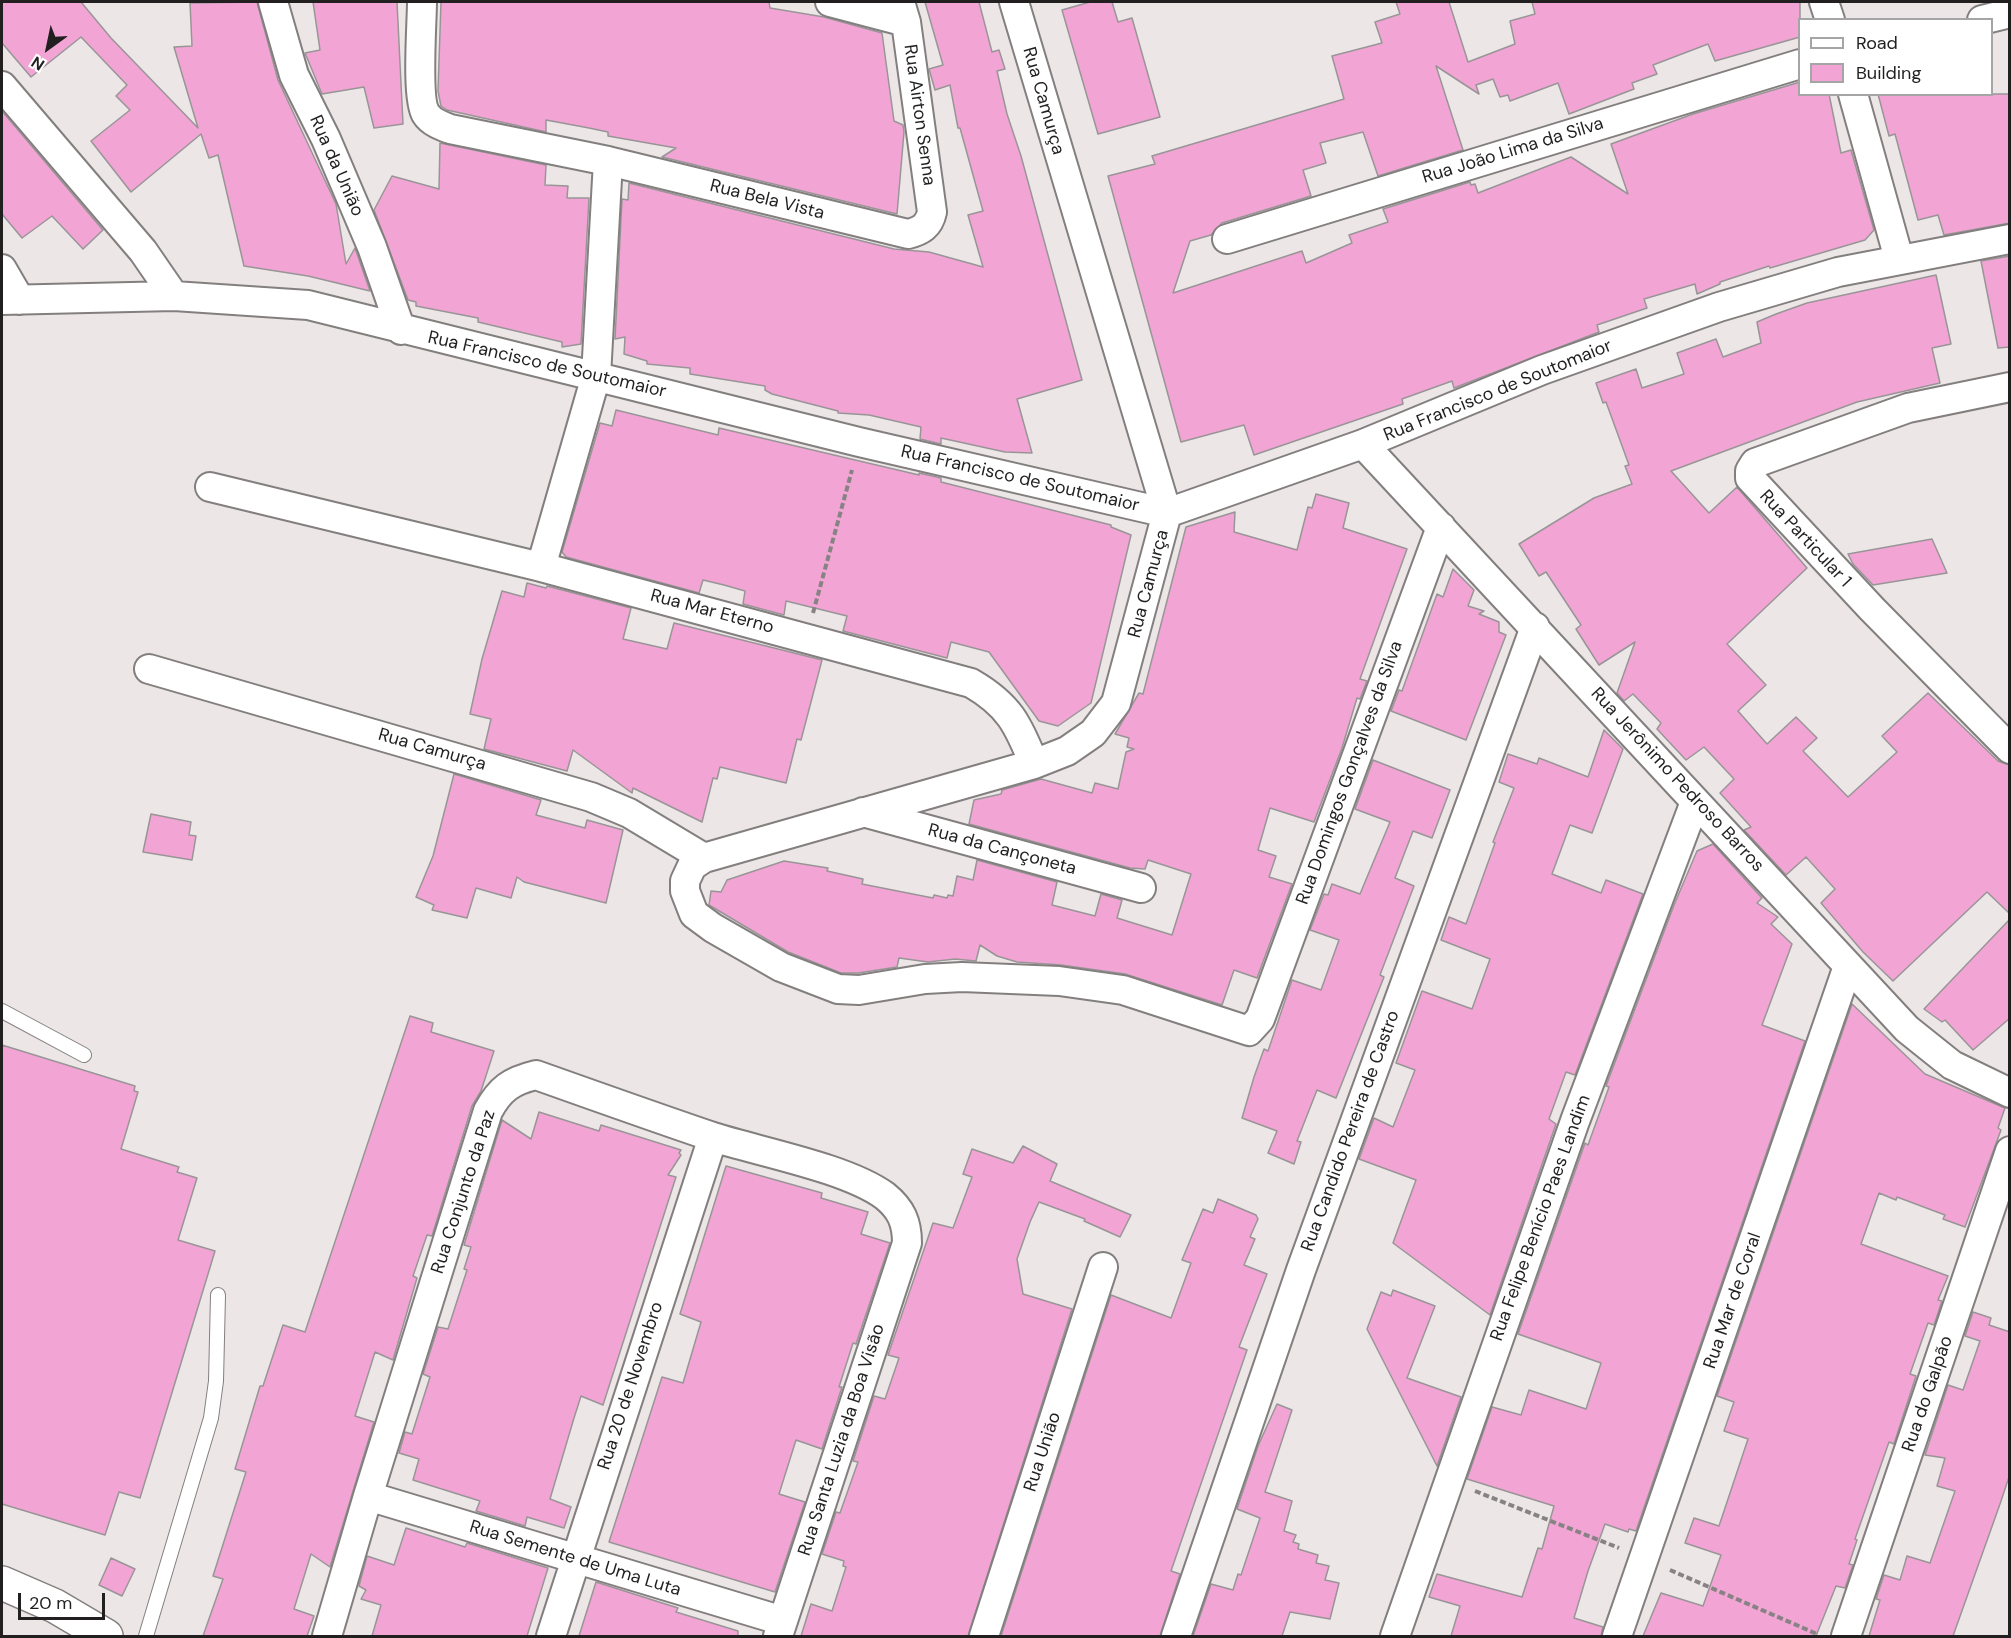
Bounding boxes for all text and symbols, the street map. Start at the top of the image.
north arrow [18,18,78,78]
legend [1798,18,1993,96]
text: Road [1856,31,1898,55]
street label: Rua Airton Senna [898,43,940,187]
street label: Rua Camurça [1017,45,1069,157]
text: N [27,52,49,76]
text: Building [1856,61,1921,85]
street label: Rua da União [304,112,368,220]
street label: Rua João Lima da Silva [1420,113,1606,189]
street label: Rua Bela Vista [708,175,826,225]
street label: Rua Francisco de Soutomaior [426,327,668,403]
street label: Rua Francisco de Soutomaior [1381,335,1615,447]
street label: Rua Francisco de Soutomaior [899,441,1141,517]
street label: Rua Particular 1 [1755,486,1855,592]
street label: Rua Camurça [1124,528,1174,640]
street label: Rua Mar Eterno [648,585,776,639]
street label: Rua Domingos Gonçalves da Silva [1292,638,1408,908]
street label: Rua Jerônimo Pedroso Barros [1586,683,1768,877]
street label: Rua Camurça [376,724,488,776]
street label: Rua da Cançoneta [926,820,1078,880]
street label: Rua Candido Pereira de Castro [1297,1008,1405,1254]
street label: Rua Felipe Benício Paes Landim [1486,1092,1596,1344]
street label: Rua Conjunto da Paz [427,1107,501,1277]
street label: Rua Mar de Coral [1700,1230,1766,1372]
street label: Rua 20 de Novembro [594,1299,668,1473]
street label: Rua Santa Luzia da Boa Visão [794,1321,890,1559]
street label: Rua do Galpão [1898,1333,1958,1455]
street label: Rua União [1020,1409,1066,1495]
street label: Rua Semente de Uma Luta [467,1517,683,1601]
scale bar [21,1581,108,1619]
text: 20 m [29,1591,72,1615]

